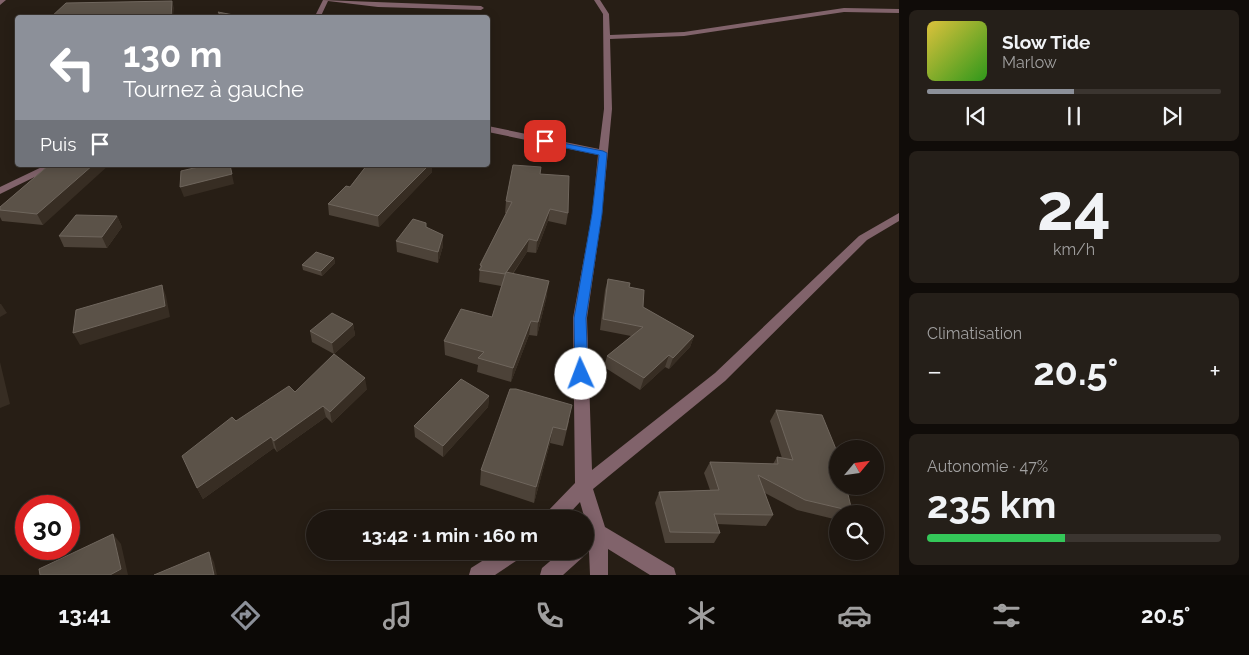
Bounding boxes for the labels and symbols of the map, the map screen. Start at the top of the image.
pin [524,120,566,162]
position arrow [554,347,606,399]
north arrow [829,440,884,495]
speed limit sign: 30 [15,495,80,560]

